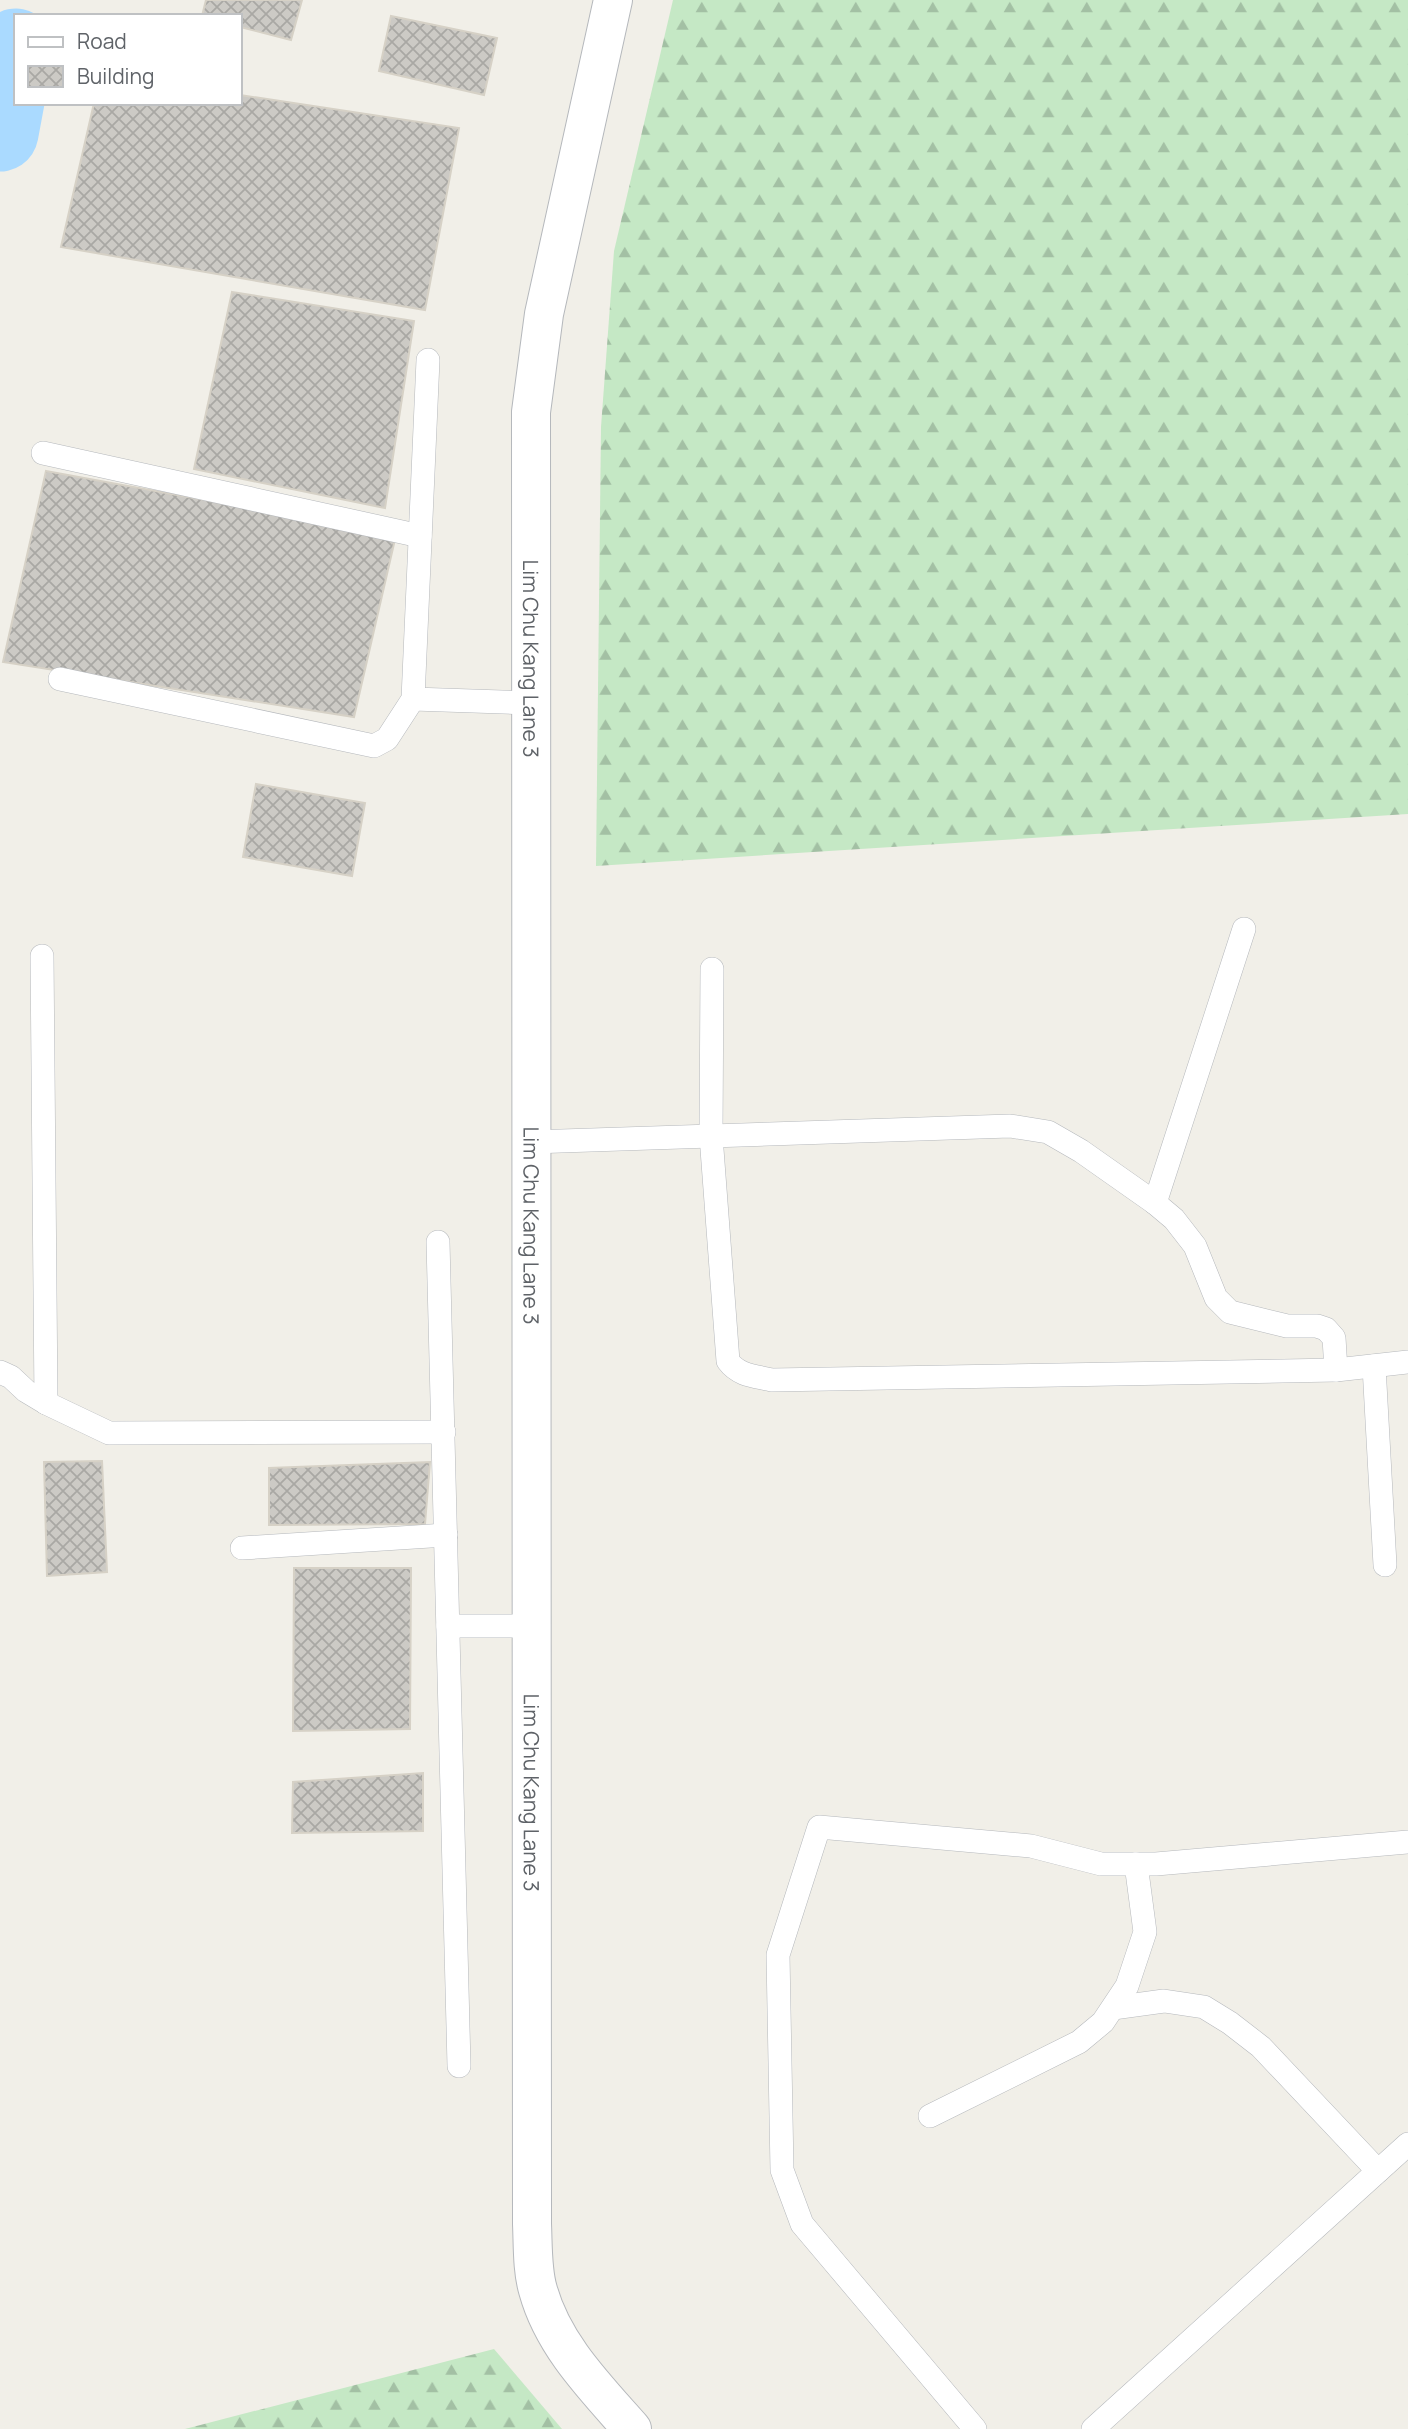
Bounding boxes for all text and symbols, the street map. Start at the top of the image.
legend [14,14,242,105]
text: Road [77,27,127,55]
text: Building [77,62,154,90]
street label: Lim Chu Kang Lane 3 [517,560,545,758]
street label: Lim Chu Kang Lane 3 [517,1127,546,1325]
street label: Lim Chu Kang Lane 3 [518,1694,546,1892]

